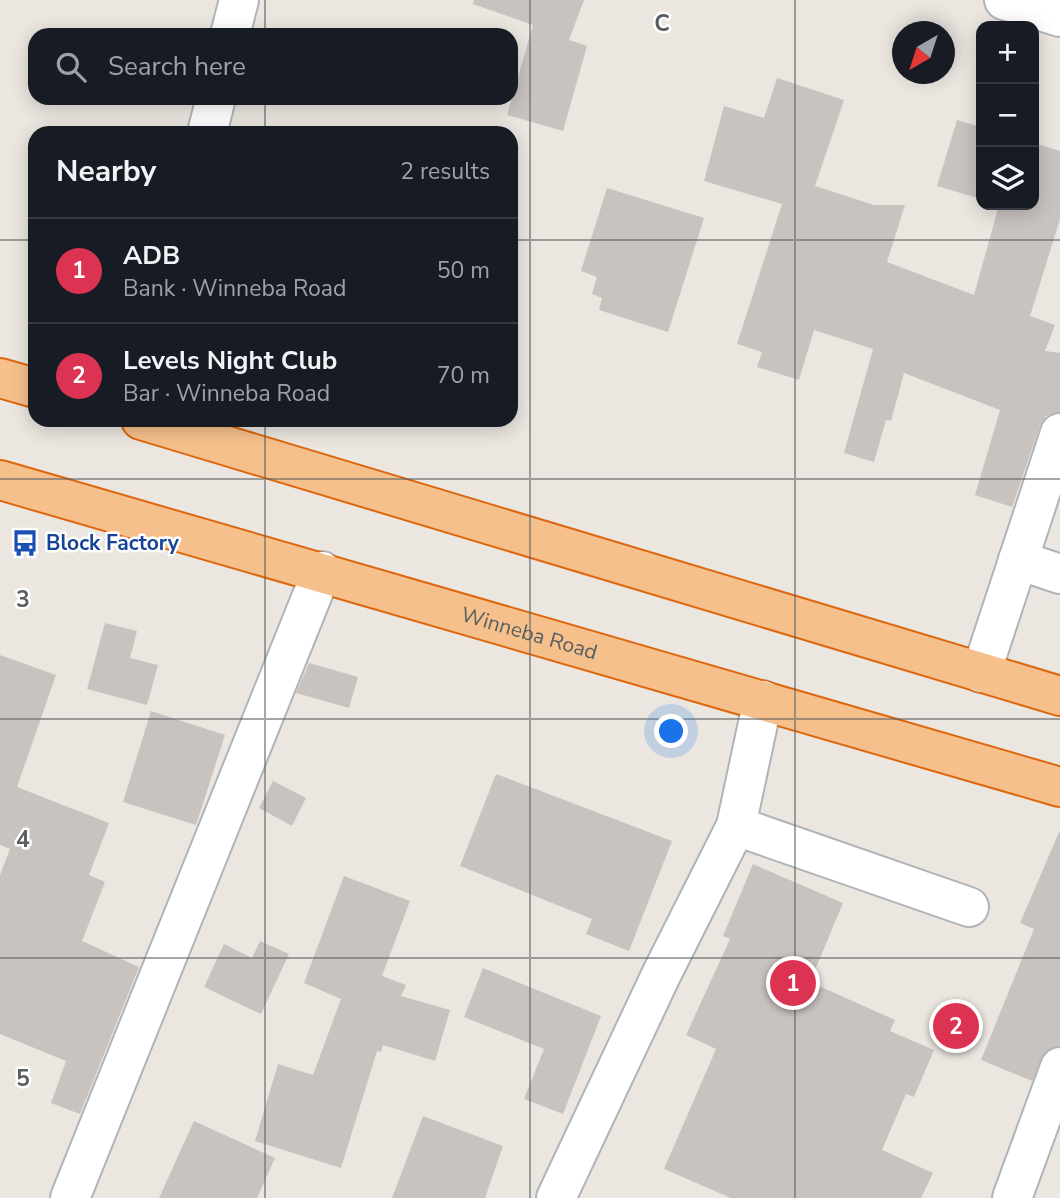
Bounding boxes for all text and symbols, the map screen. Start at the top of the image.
text: C [654,8,670,39]
north arrow [892,21,955,84]
map controls [976,21,1039,210]
button: + [976,21,1039,84]
search box [28,28,518,105]
icon: search [52,48,90,86]
text: Search here [108,49,246,84]
button: − [976,84,1039,147]
button: layers [976,147,1039,210]
text: Nearby [56,151,156,192]
text: 2 results [400,156,490,187]
text: ADB [123,238,180,273]
text: 1 [72,255,86,286]
text: 50 m [437,255,490,286]
text: Bank · Winneba Road [123,273,346,304]
text: Levels Night Club [123,343,337,378]
text: 2 [72,360,86,391]
text: 70 m [437,360,490,391]
text: Bar · Winneba Road [123,378,330,409]
bus stop icon: Block Factory [10,528,40,558]
place label: Block Factory [46,529,180,557]
text: 3 [16,584,30,615]
street label: Winneba Road [458,600,601,666]
your location [654,714,688,748]
text: 4 [16,824,30,855]
pin: 1 [770,957,816,1009]
pin: 2 [933,1000,979,1052]
text: 5 [16,1063,30,1094]

